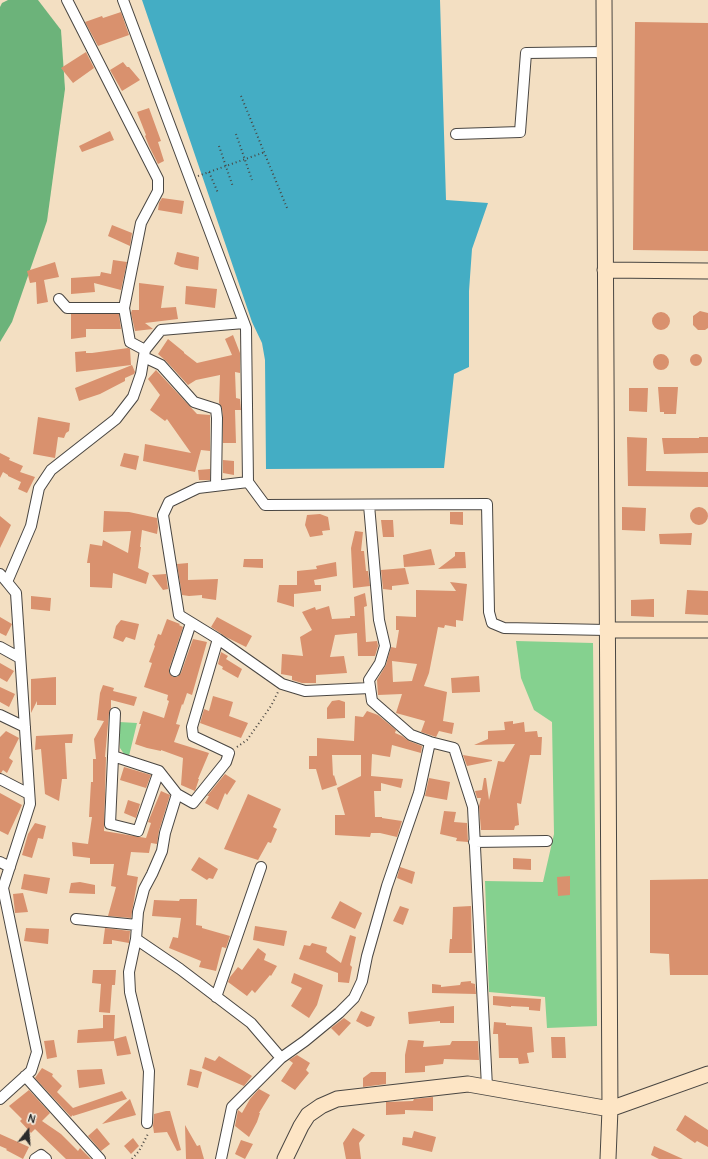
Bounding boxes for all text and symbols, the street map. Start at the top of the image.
north arrow [8,1111,48,1151]
text: N [26,1112,37,1126]

